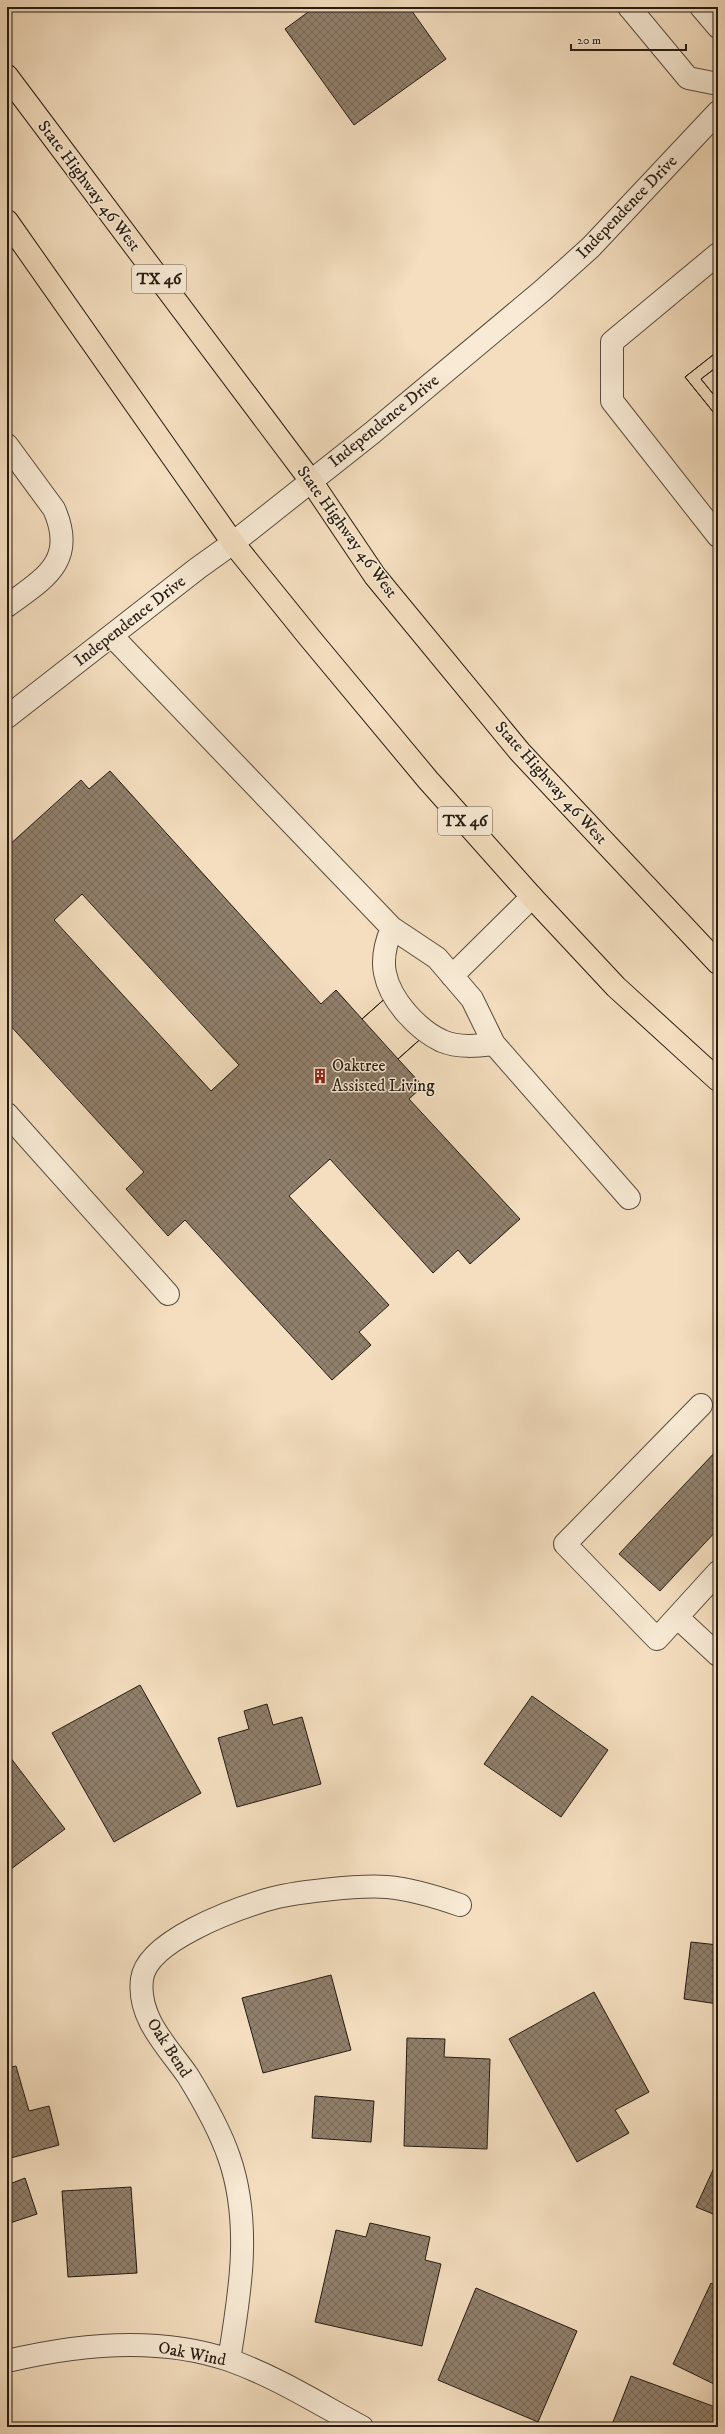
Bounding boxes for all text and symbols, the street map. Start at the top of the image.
scale bar [571,26,686,52]
text: 20 m [577,33,601,48]
street label: State Highway 46 West [33,116,146,256]
street label: Independence Drive [572,150,682,264]
road number: TX 46 [132,265,186,293]
street label: Independence Drive [324,370,444,472]
street label: State Highway 46 West [292,461,403,603]
street label: Independence Drive [70,570,190,672]
street label: State Highway 46 West [490,717,613,850]
road number: TX 46 [438,807,492,835]
place label: Oaktree Assisted Living [332,1055,435,1097]
building icon: Oaktree Assisted Living [311,1067,329,1085]
street label: Oak Bend [142,2014,197,2082]
street label: Oak Wind [156,2337,228,2371]

